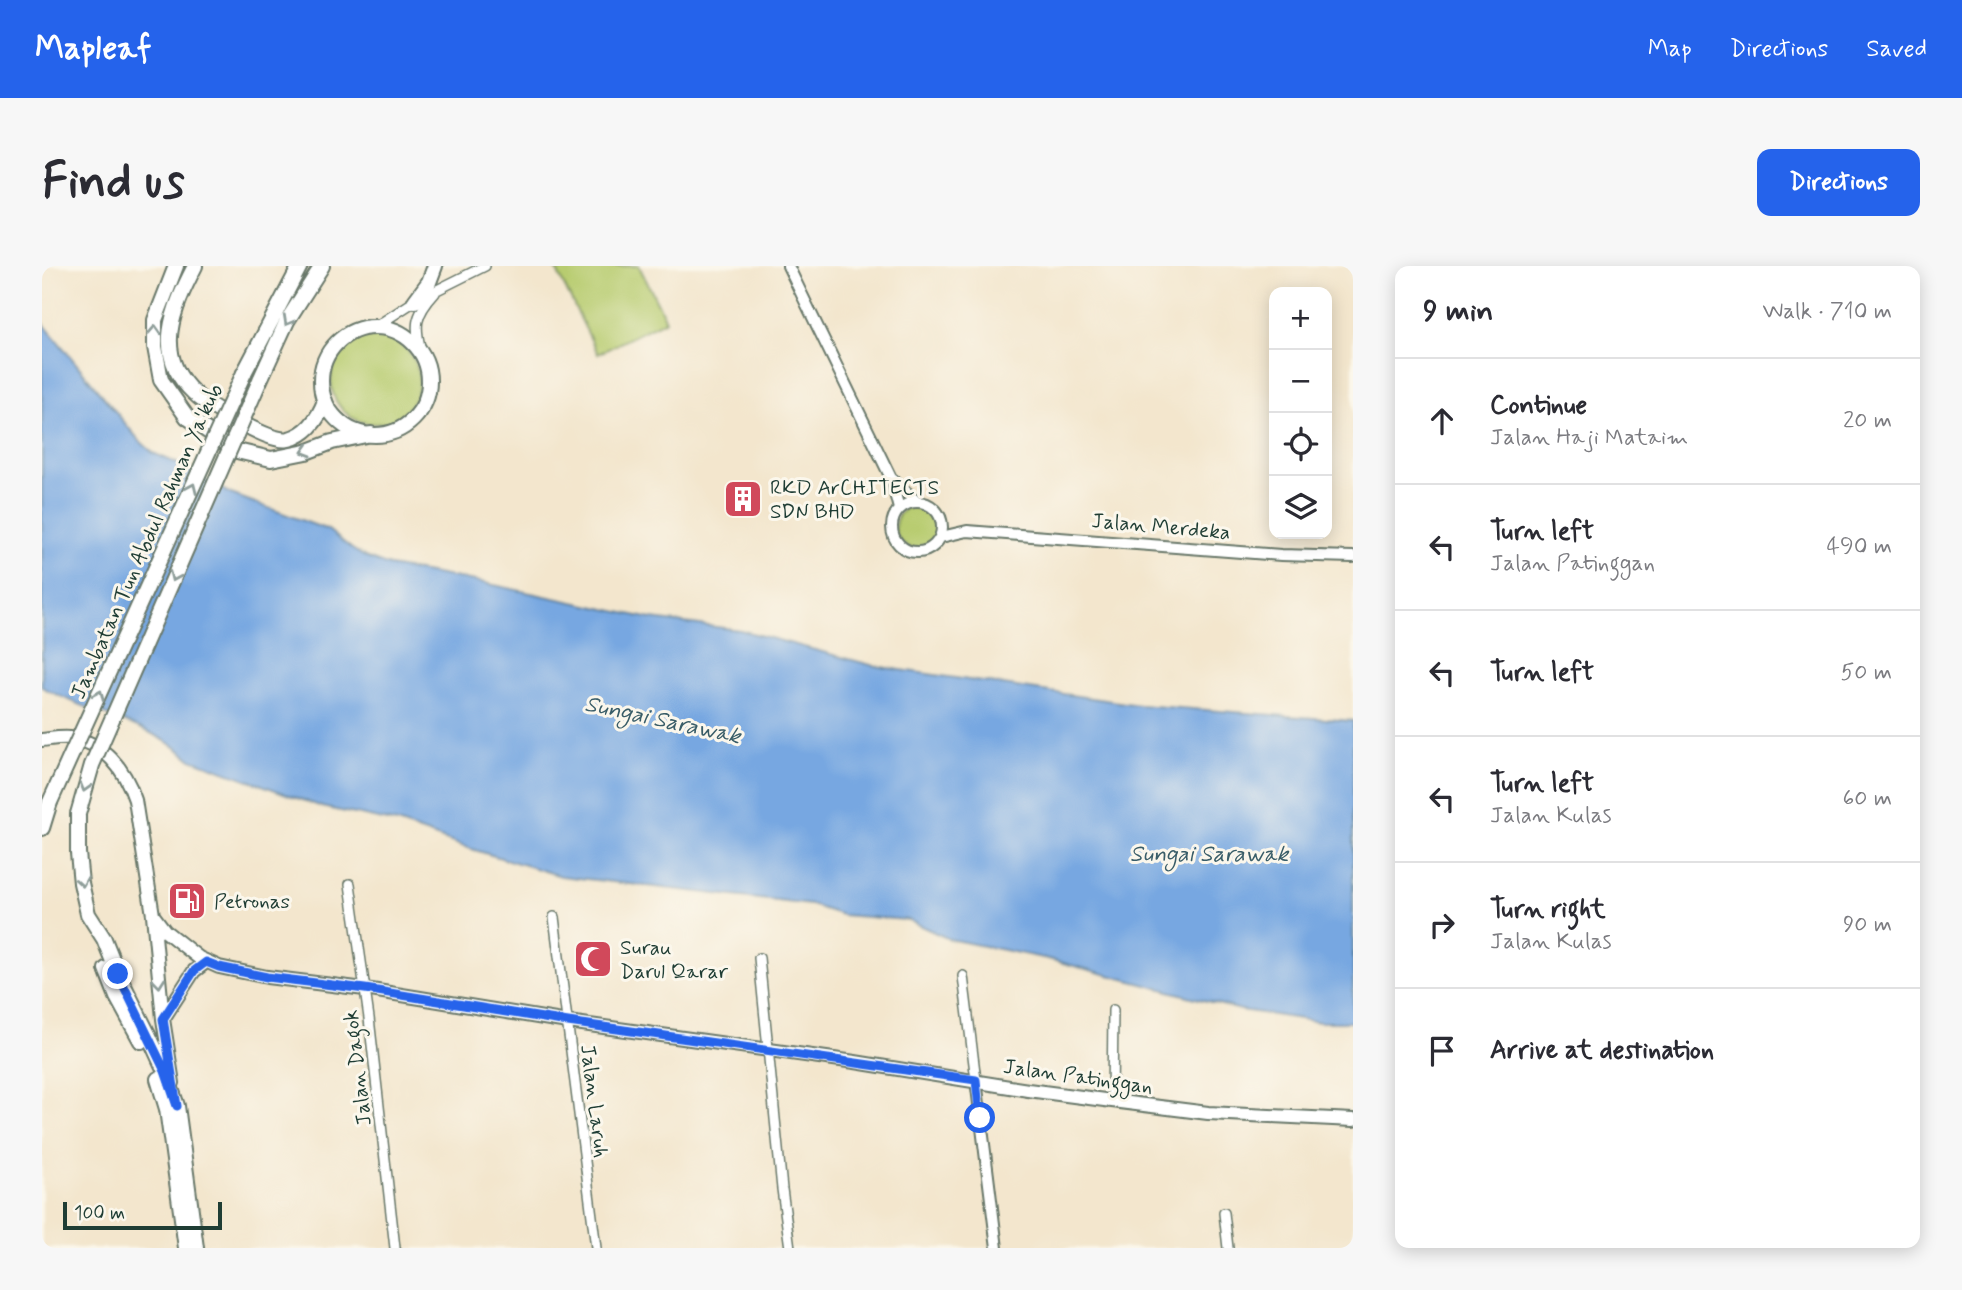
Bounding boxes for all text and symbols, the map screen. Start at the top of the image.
text: Mapleaf [35,27,151,71]
text: Map [1648,34,1692,65]
text: Directions [1730,34,1828,65]
text: Saved [1866,34,1927,65]
button: Directions [1757,149,1920,216]
text: Find us [42,150,185,215]
map controls [1269,287,1332,539]
button: + [1269,287,1332,350]
text: 9 min [1423,292,1493,331]
text: Walk · 710 m [1762,297,1892,327]
one-way arrow [283,314,296,327]
one-way arrow [148,324,163,335]
button: − [1269,350,1332,413]
street label: Jambatan Tun Abdul Rahman Ya'kub [65,379,229,703]
text: Continue [1490,389,1587,423]
icon: ahead [1423,402,1461,440]
text: 20 m [1843,406,1892,436]
button: locate [1269,413,1332,476]
text: Jalan Haji Mataim [1490,423,1688,453]
one-way arrow [300,443,312,458]
place label: RKD ArCHITECTS SDN BHD [770,474,939,526]
button: layers [1269,476,1332,539]
building icon: RKD ArCHITECTS SDN BHD [722,478,764,520]
one-way arrow [184,483,198,495]
street label: Jalan Merdeka [1090,507,1231,547]
text: Turn left [1490,515,1594,549]
icon: left [1423,528,1461,566]
text: 490 m [1827,532,1892,562]
text: Jalan Patinggan [1490,549,1655,579]
one-way arrow [168,570,182,583]
icon: left [1423,654,1461,692]
text: Turn left [1490,656,1594,690]
text: 50 m [1841,658,1892,688]
one-way arrow [90,690,104,703]
water label: Sungai Sarawak [581,690,745,754]
text: Turn left [1490,767,1594,801]
icon: left [1423,780,1461,818]
one-way arrow [79,781,94,793]
text: 60 m [1843,784,1892,814]
text: Jalan Kulas [1490,801,1612,831]
water label: Sungai Sarawak [1130,840,1290,872]
one-way arrow [74,876,89,888]
fuel station icon: Petronas [166,880,208,922]
place label: Petronas [214,888,290,916]
text: Turn right [1490,893,1606,927]
icon: right [1423,906,1461,944]
text: 90 m [1843,910,1892,940]
text: Jalan Kulas [1490,927,1612,957]
place label: Surau Darul Qarar [620,934,728,986]
mosque icon: Surau Darul Qarar [572,938,614,980]
route end [102,958,133,989]
one-way arrow [152,977,167,989]
street label: Jalan Dagok [337,1008,381,1127]
icon: arrive [1423,1032,1461,1070]
text: Arrive at destination [1490,1034,1714,1068]
street label: Jalan Laruh [573,1043,615,1159]
street label: Jalan Patinggan [1001,1053,1154,1103]
route start [964,1102,995,1133]
scale bar [63,1199,222,1231]
text: 100 m [74,1201,125,1226]

